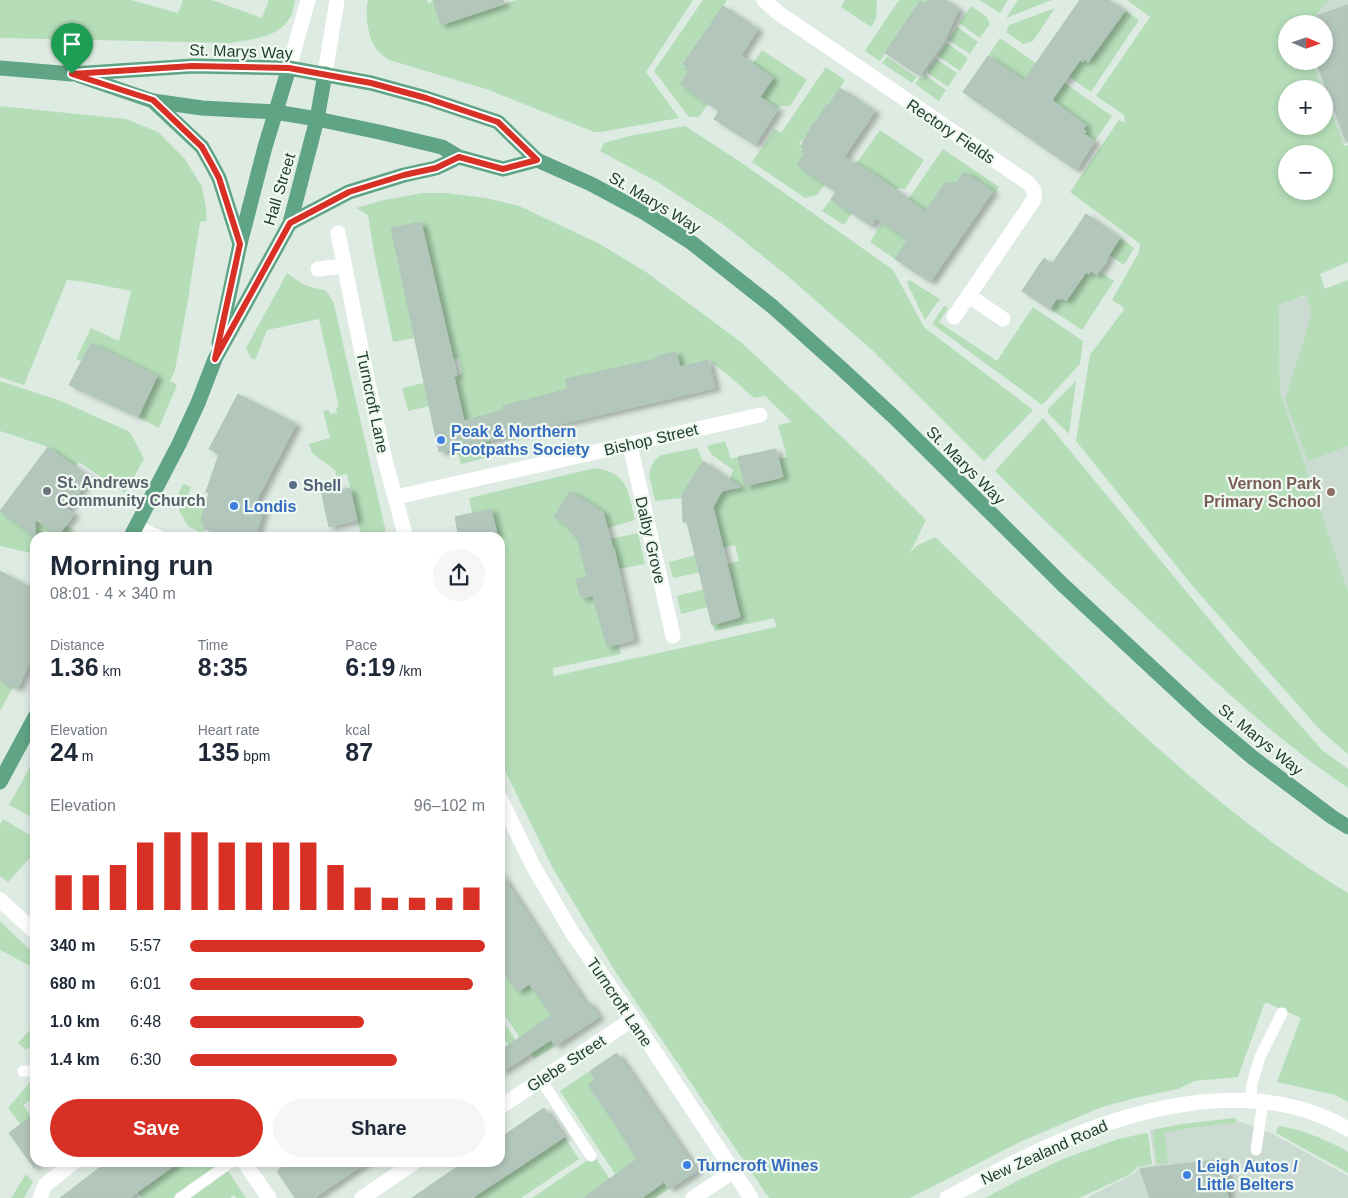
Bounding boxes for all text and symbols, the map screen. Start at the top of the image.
north arrow [1278,15,1332,70]
map controls [1278,15,1333,200]
pin [51,23,93,74]
icon: arrive [58,30,86,58]
street label: St. Marys Way [189,41,293,62]
button: + [1278,80,1333,135]
street label: Rectory Fields [904,96,998,167]
button: − [1278,145,1333,200]
street label: Hall Street [260,150,299,227]
street label: St. Marys Way [606,169,703,236]
street label: Turncroft Lane [353,350,392,455]
street label: Bishop Street [602,420,700,459]
place label: Peak & Northern Footpaths Society [451,423,590,458]
street label: St. Marys Way [923,423,1008,508]
marker: Peak & Northern Footpaths Society [435,434,447,446]
place label: St. Andrews Community Church [57,474,205,509]
place label: Vernon Park Primary School [1204,475,1321,510]
place label: Shell [303,477,341,494]
marker: Shell [287,479,299,491]
marker: St. Andrews Community Church [41,485,53,497]
marker: Vernon Park Primary School [1325,486,1337,498]
street label: Dalby Grove [632,495,669,585]
place label: Londis [244,498,297,515]
marker: Londis [228,500,240,512]
button: share [433,549,485,601]
text: Morning run [50,550,213,581]
text: 08:01 · 4 × 340 m [50,585,176,602]
text: Distance [50,637,104,653]
text: Time [198,637,228,653]
text: Pace [345,637,377,653]
text: 1.36 [50,653,99,681]
text: 8:35 [198,653,248,681]
text: 6:19 [345,653,395,681]
text: km [99,663,121,679]
text: /km [395,663,422,679]
street label: St. Marys Way [1215,700,1306,779]
text: Elevation [50,722,108,738]
text: Heart rate [198,722,260,738]
text: kcal [345,722,370,738]
text: 24 [50,738,78,766]
text: 135 [198,738,239,766]
text: 87 [345,738,373,766]
text: m [78,748,93,764]
text: bpm [239,748,271,764]
text: Elevation [50,797,116,814]
text: 96–102 m [414,797,485,814]
text: 340 m [50,937,95,954]
text: 5:57 [130,937,161,954]
street label: Turncroft Lane [584,955,656,1050]
text: 680 m [50,975,95,992]
text: 6:01 [130,975,161,992]
text: 1.0 km [50,1013,100,1030]
text: 6:48 [130,1013,161,1030]
street label: Glebe Street [524,1032,609,1095]
text: 1.4 km [50,1051,100,1068]
text: 6:30 [130,1051,161,1068]
button: Save [50,1099,263,1157]
button: Share [273,1099,485,1157]
street label: New Zealand Road [978,1117,1110,1188]
place label: Turncroft Wines [697,1157,818,1174]
place label: Leigh Autos / Little Belters [1197,1158,1298,1193]
marker: Turncroft Wines [681,1159,693,1171]
marker: Leigh Autos / Little Belters [1181,1169,1193,1181]

